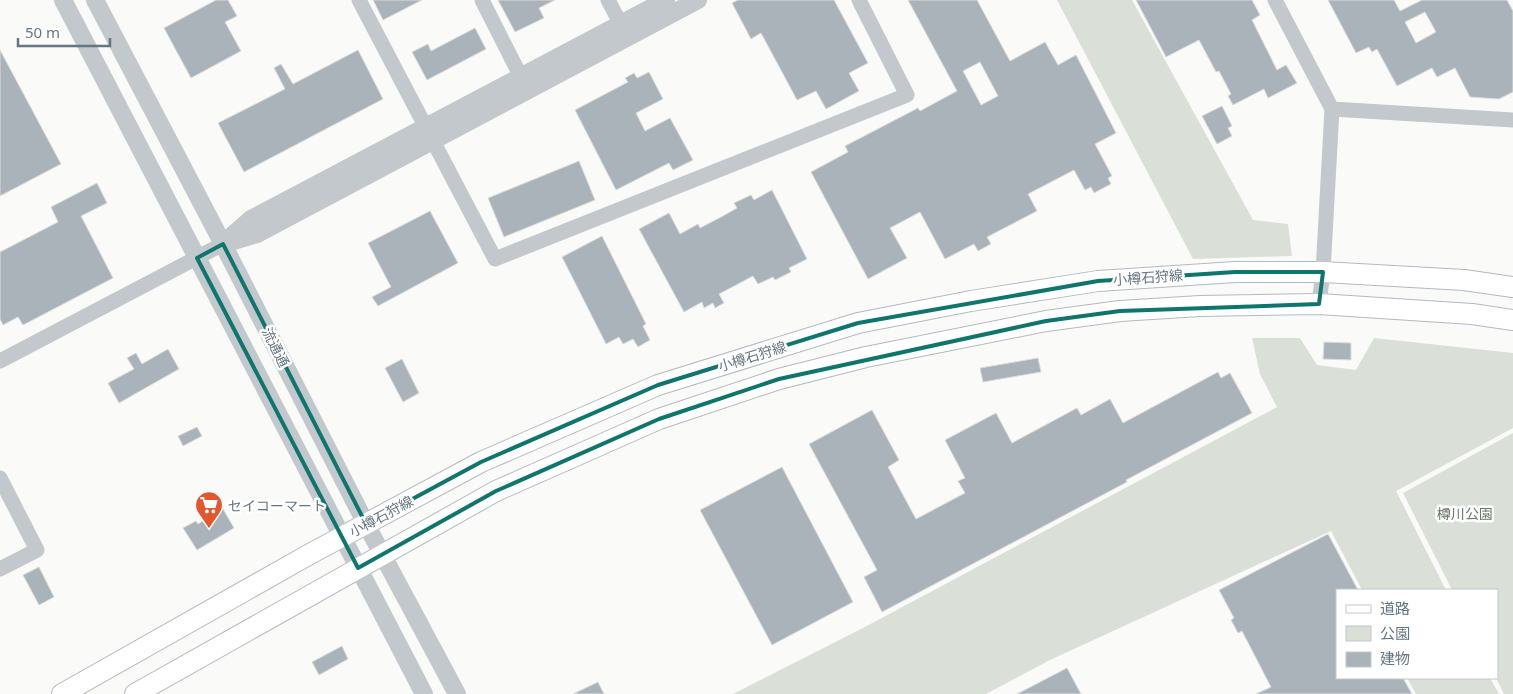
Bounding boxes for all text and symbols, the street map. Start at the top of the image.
scale bar [18,15,110,47]
text: 50 m [25,22,60,42]
street label: 小樽石狩線 [1112,265,1184,289]
street label: 流通通 [258,324,294,370]
street label: 小樽石狩線 [716,337,788,375]
supermarket icon: セイコーマート [194,490,224,529]
street label: 小樽石狩線 [346,491,416,541]
place label: セイコーマート [228,496,326,515]
park label: 樽川公園 [1437,504,1493,523]
legend [1336,589,1498,679]
text: 道路 [1380,598,1410,618]
text: 公園 [1380,623,1410,643]
text: 建物 [1380,648,1410,668]

